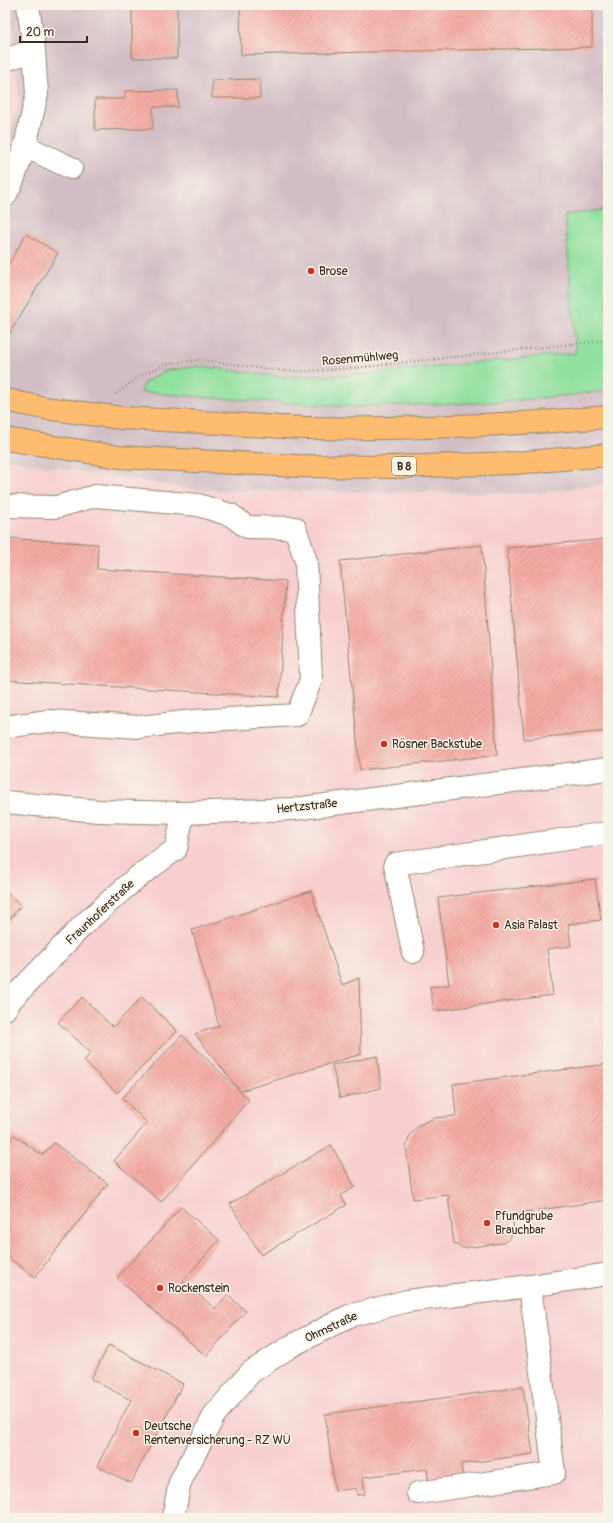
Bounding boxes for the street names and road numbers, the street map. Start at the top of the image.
street label: Rosenmühlweg [321,348,399,369]
road number: B 8 [392,457,416,475]
street label: Hertzstraße [276,796,338,817]
street label: Fraunhoferstraße [63,877,138,948]
street label: Ohmstraße [303,1309,360,1346]

